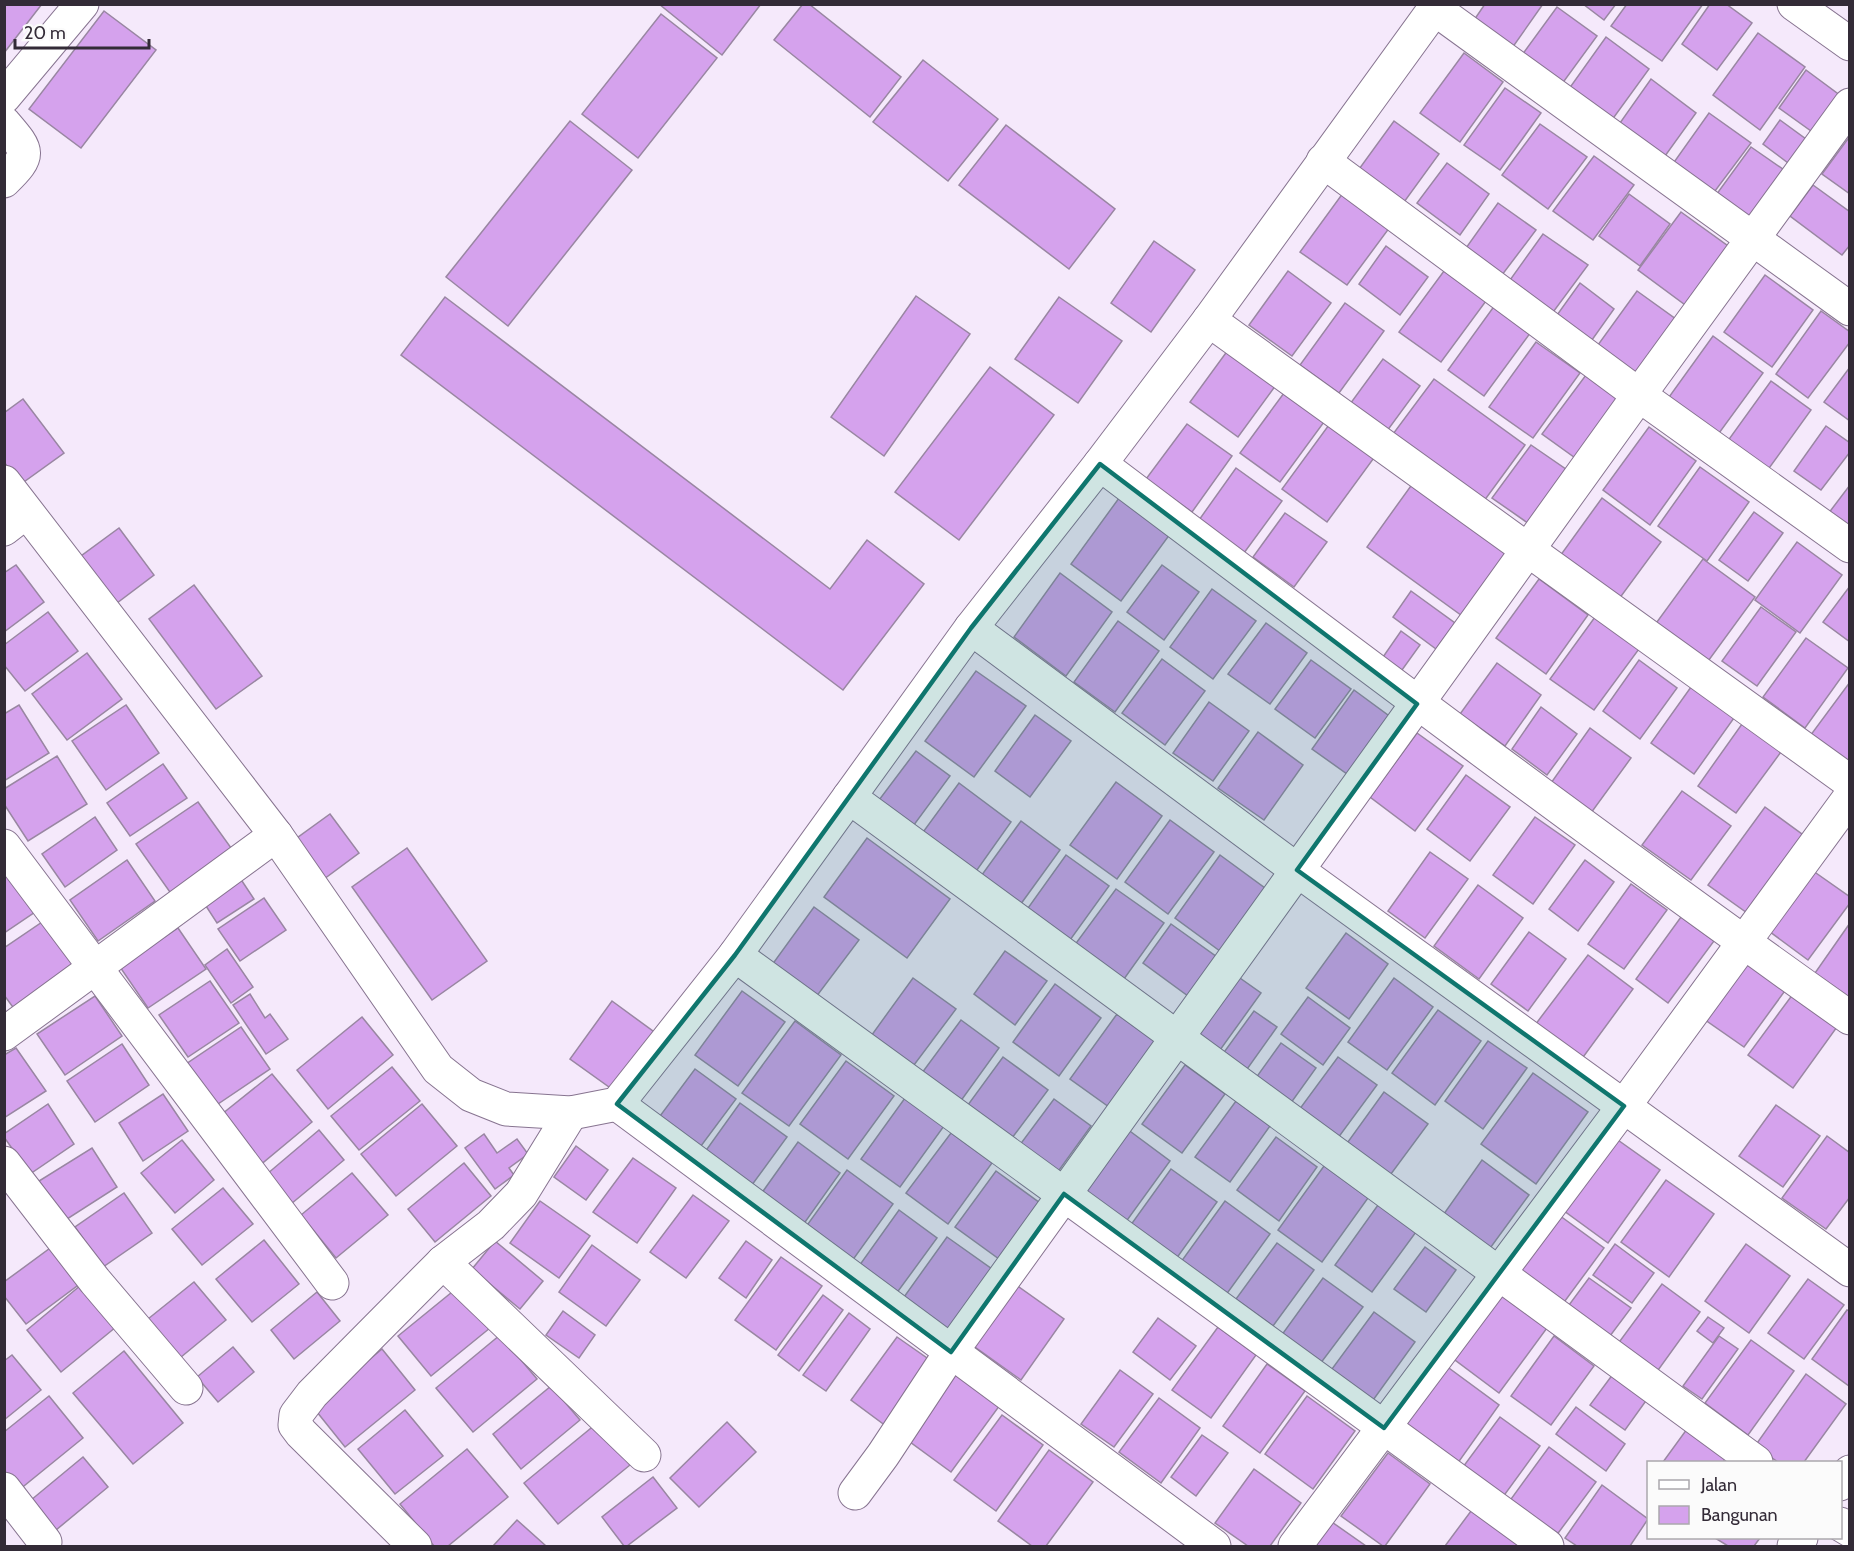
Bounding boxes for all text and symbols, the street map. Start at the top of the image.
scale bar [15,12,148,50]
text: 20 m [24,22,66,44]
legend [1647,1461,1842,1539]
text: Jalan [1700,1474,1737,1496]
text: Bangunan [1701,1504,1778,1526]

